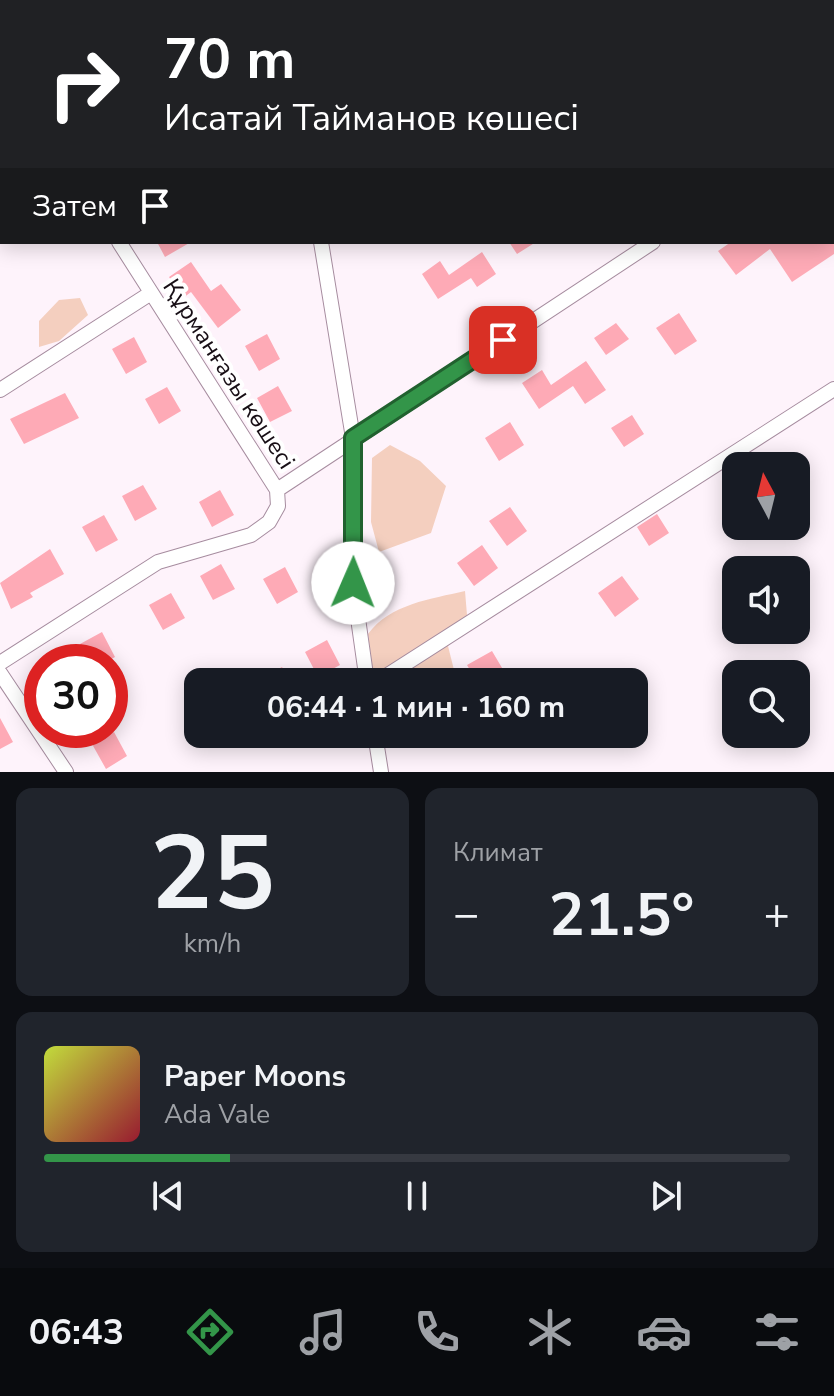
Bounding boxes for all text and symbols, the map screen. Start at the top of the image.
text: 70 m [164,21,295,98]
icon: right [32,32,136,136]
text: Исатай Тайманов көшесі [164,94,579,143]
icon: arrive [133,184,177,228]
text: Затем [32,186,117,227]
street label: Құрманғазы көшесі [156,273,302,475]
pin [469,306,537,374]
icon: arrive [481,318,525,362]
north arrow [722,452,810,540]
map controls [722,452,810,748]
position arrow [311,541,395,625]
button: sound [722,556,810,644]
speed limit sign: 30 [24,644,128,748]
button: search [722,660,810,748]
text: 06:44 · 1 мин · 160 m [267,687,565,728]
text: 25 [150,803,275,945]
text: Климат [453,835,542,870]
text: 21.5° [549,874,694,956]
text: − [453,885,479,945]
text: + [764,885,790,945]
text: km/h [184,926,241,961]
text: Paper Moons [164,1056,346,1097]
text: Ada Vale [164,1097,270,1132]
icon: previous [146,1174,190,1218]
icon: pause [395,1174,439,1218]
icon: next [644,1174,688,1218]
icon: directions [182,1304,238,1360]
icon: music [295,1304,351,1360]
icon: phone [409,1304,465,1360]
icon: climate [522,1304,578,1360]
icon: car [636,1304,692,1360]
icon: filters [749,1304,805,1360]
text: 06:43 [29,1308,124,1357]

